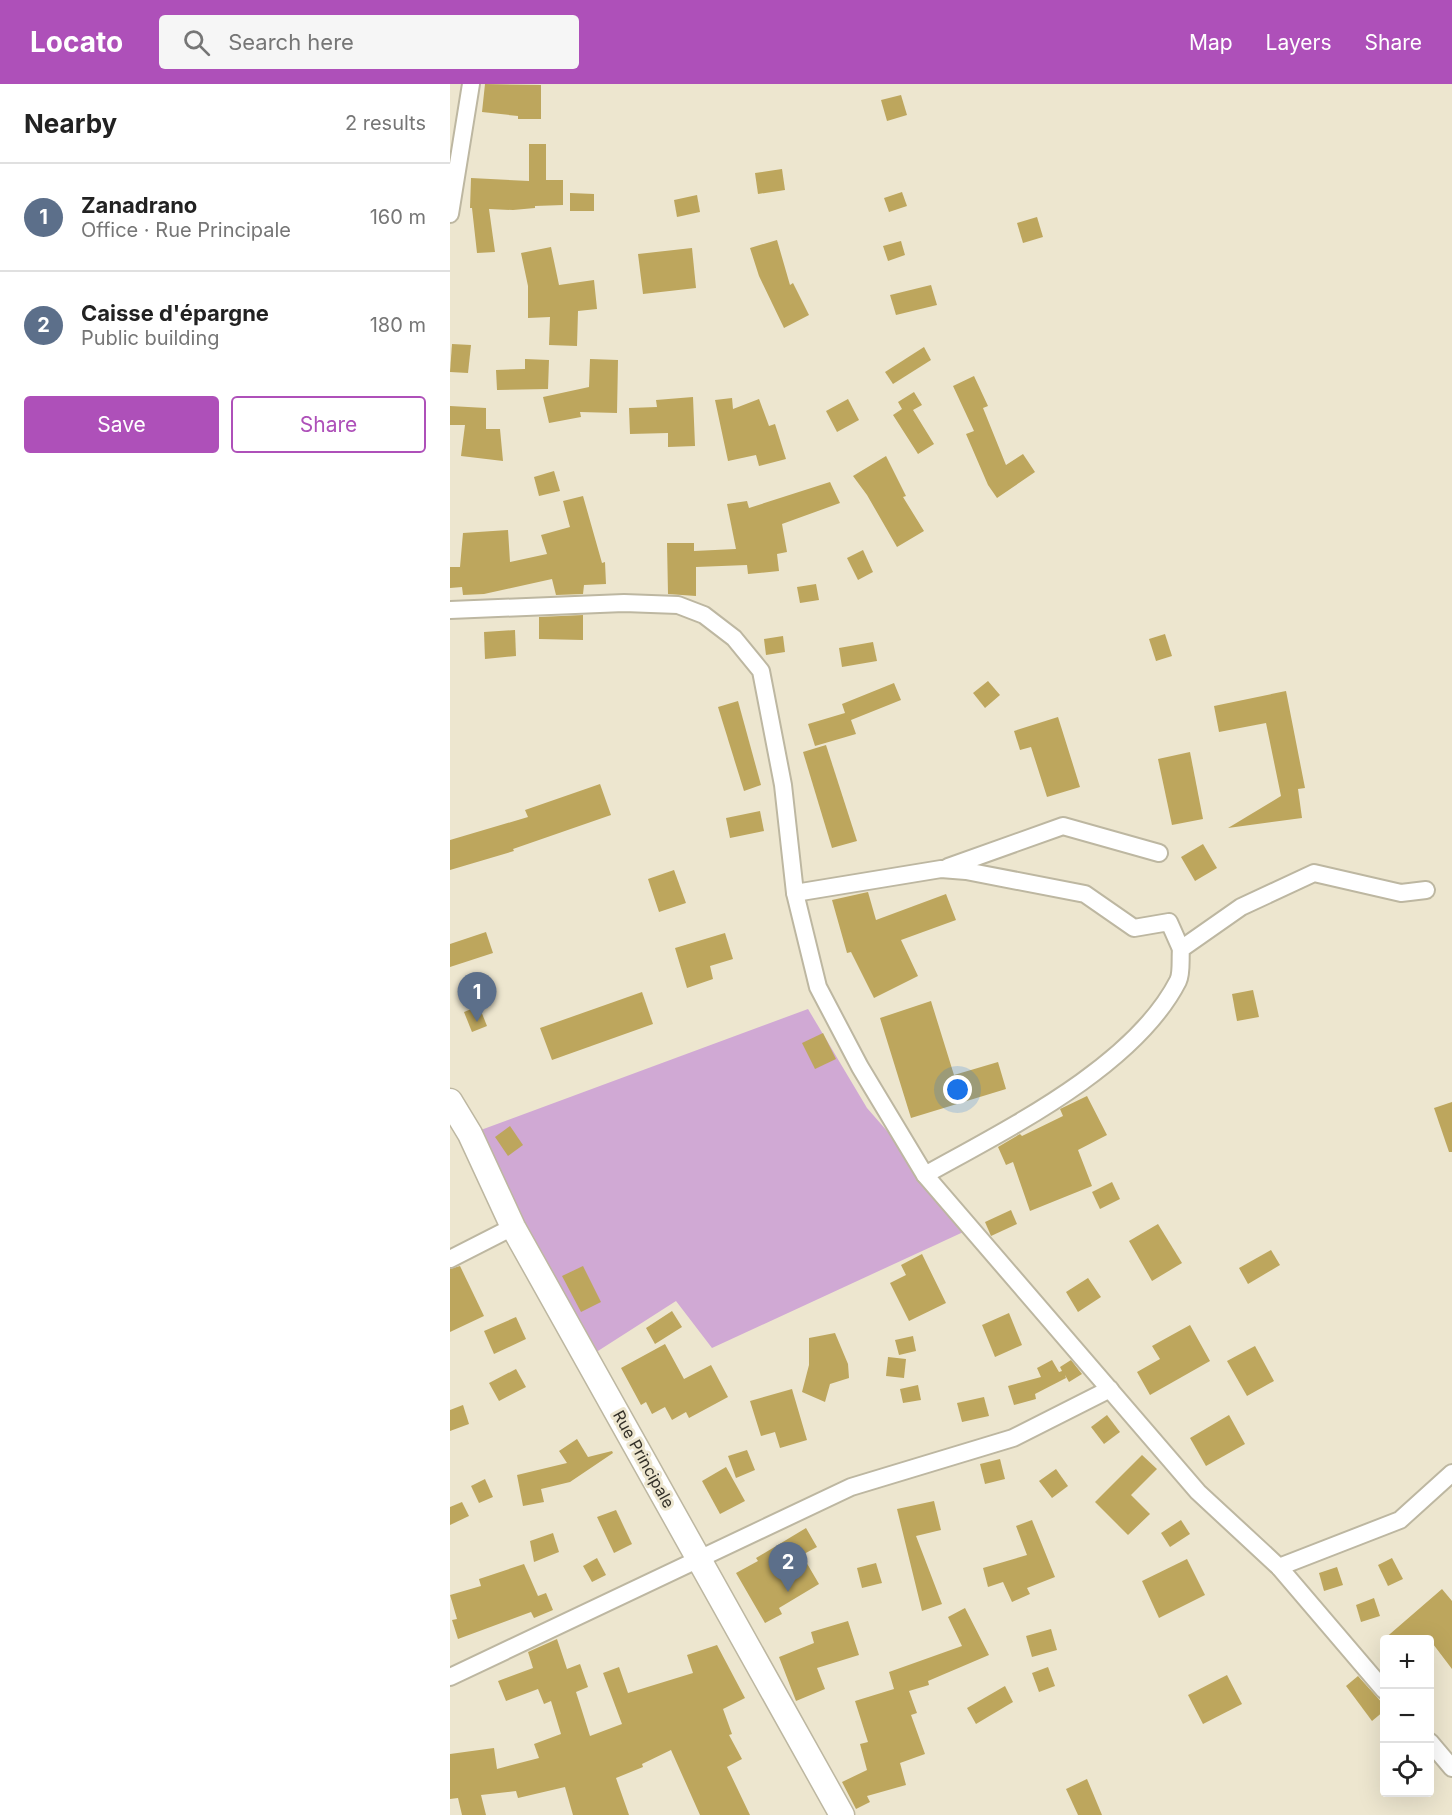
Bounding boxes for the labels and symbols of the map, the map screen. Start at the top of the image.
pin: 1 [458,972,496,1022]
your location [943,1075,972,1104]
street label: Rue Principale [609,1407,679,1511]
pin: 2 [768,1542,808,1592]

